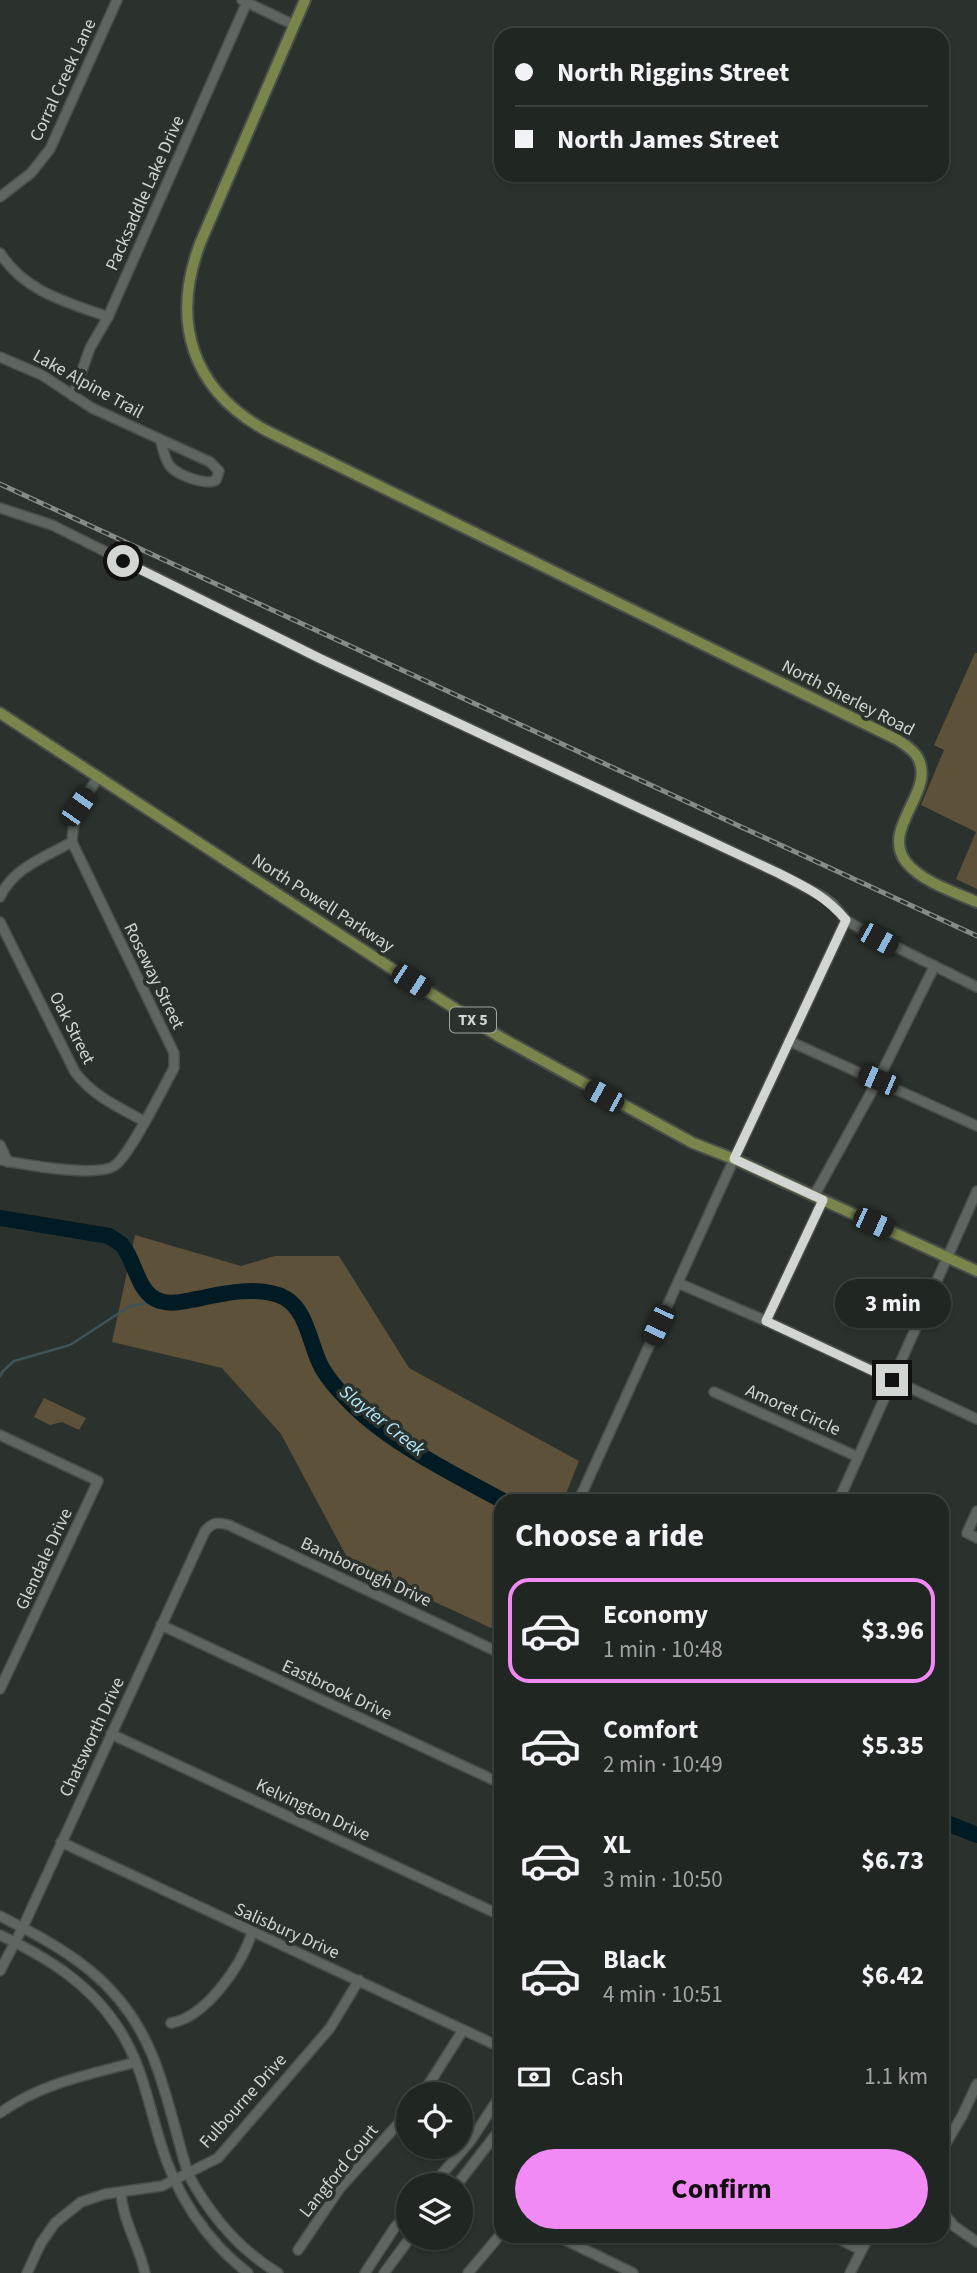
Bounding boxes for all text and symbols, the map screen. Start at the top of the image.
street label: Corral Creek Lane [24,15,102,145]
text: North Riggins Street [557,54,789,91]
street label: Packsaddle Lake Drive [100,111,190,274]
text: North James Street [557,121,779,158]
street label: Lake Alpine Trail [28,343,148,425]
route start [107,545,139,577]
street label: North Sherley Road [777,654,919,742]
car [58,784,99,830]
street label: North Powell Parkway [247,848,400,959]
street label: Roseway Street [117,919,191,1033]
car [855,920,902,958]
car [388,961,435,1001]
street label: Oak Street [43,987,101,1069]
road number: TX 5 [450,1008,496,1032]
car [855,1062,902,1098]
car [581,1077,628,1115]
car [850,1205,897,1241]
callout: 3 min [834,1278,950,1328]
text: 3 min [865,1287,921,1320]
car [640,1302,677,1348]
route end [876,1364,908,1396]
street label: Amoret Circle [742,1378,844,1442]
water label: Slayter Creek [333,1379,431,1464]
street label: Glendale Drive [9,1504,79,1614]
text: Choose a ride [515,1513,704,1559]
street label: Bamborough Drive [297,1531,435,1613]
text: Economy [603,1596,708,1633]
icon: car [519,1599,582,1662]
text: $3.96 [861,1612,924,1649]
text: 1 min · 10:48 [603,1633,723,1666]
street label: Eastbrook Drive [278,1654,396,1726]
street label: Chatsworth Drive [53,1673,131,1801]
text: Comfort [603,1711,698,1748]
icon: car [519,1714,582,1777]
text: $5.35 [861,1727,924,1764]
text: 2 min · 10:49 [603,1748,723,1781]
street label: Kelvington Drive [252,1773,374,1847]
text: XL [603,1826,631,1863]
icon: car [519,1829,582,1892]
text: $6.73 [861,1842,924,1879]
text: 3 min · 10:50 [603,1863,723,1896]
street label: Salisbury Drive [230,1897,344,1965]
text: Black [603,1941,666,1978]
icon: car [519,1944,582,2007]
text: $6.42 [861,1957,924,1994]
text: 4 min · 10:51 [603,1978,723,2011]
street label: Fulbourne Drive [194,2048,293,2154]
icon: cash [515,2058,553,2096]
text: Cash [571,2058,624,2095]
text: 1.1 km [864,2060,928,2093]
map controls [396,2082,473,2250]
button: locate [396,2082,473,2159]
street label: Langford Court [294,2119,384,2223]
button: Confirm [515,2149,928,2229]
button: layers [396,2173,473,2250]

